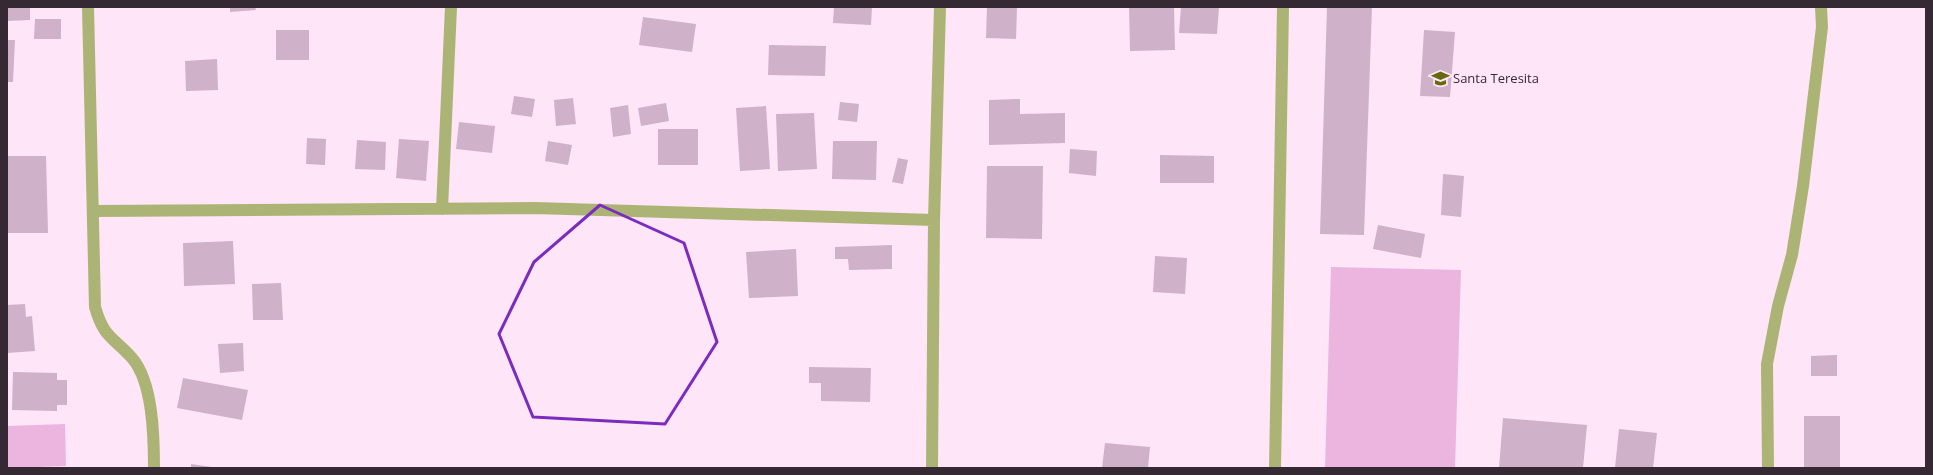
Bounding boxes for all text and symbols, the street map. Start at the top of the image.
school or university icon: Santa Teresita [1430,68,1450,88]
place label: Santa Teresita [1453,69,1539,87]

